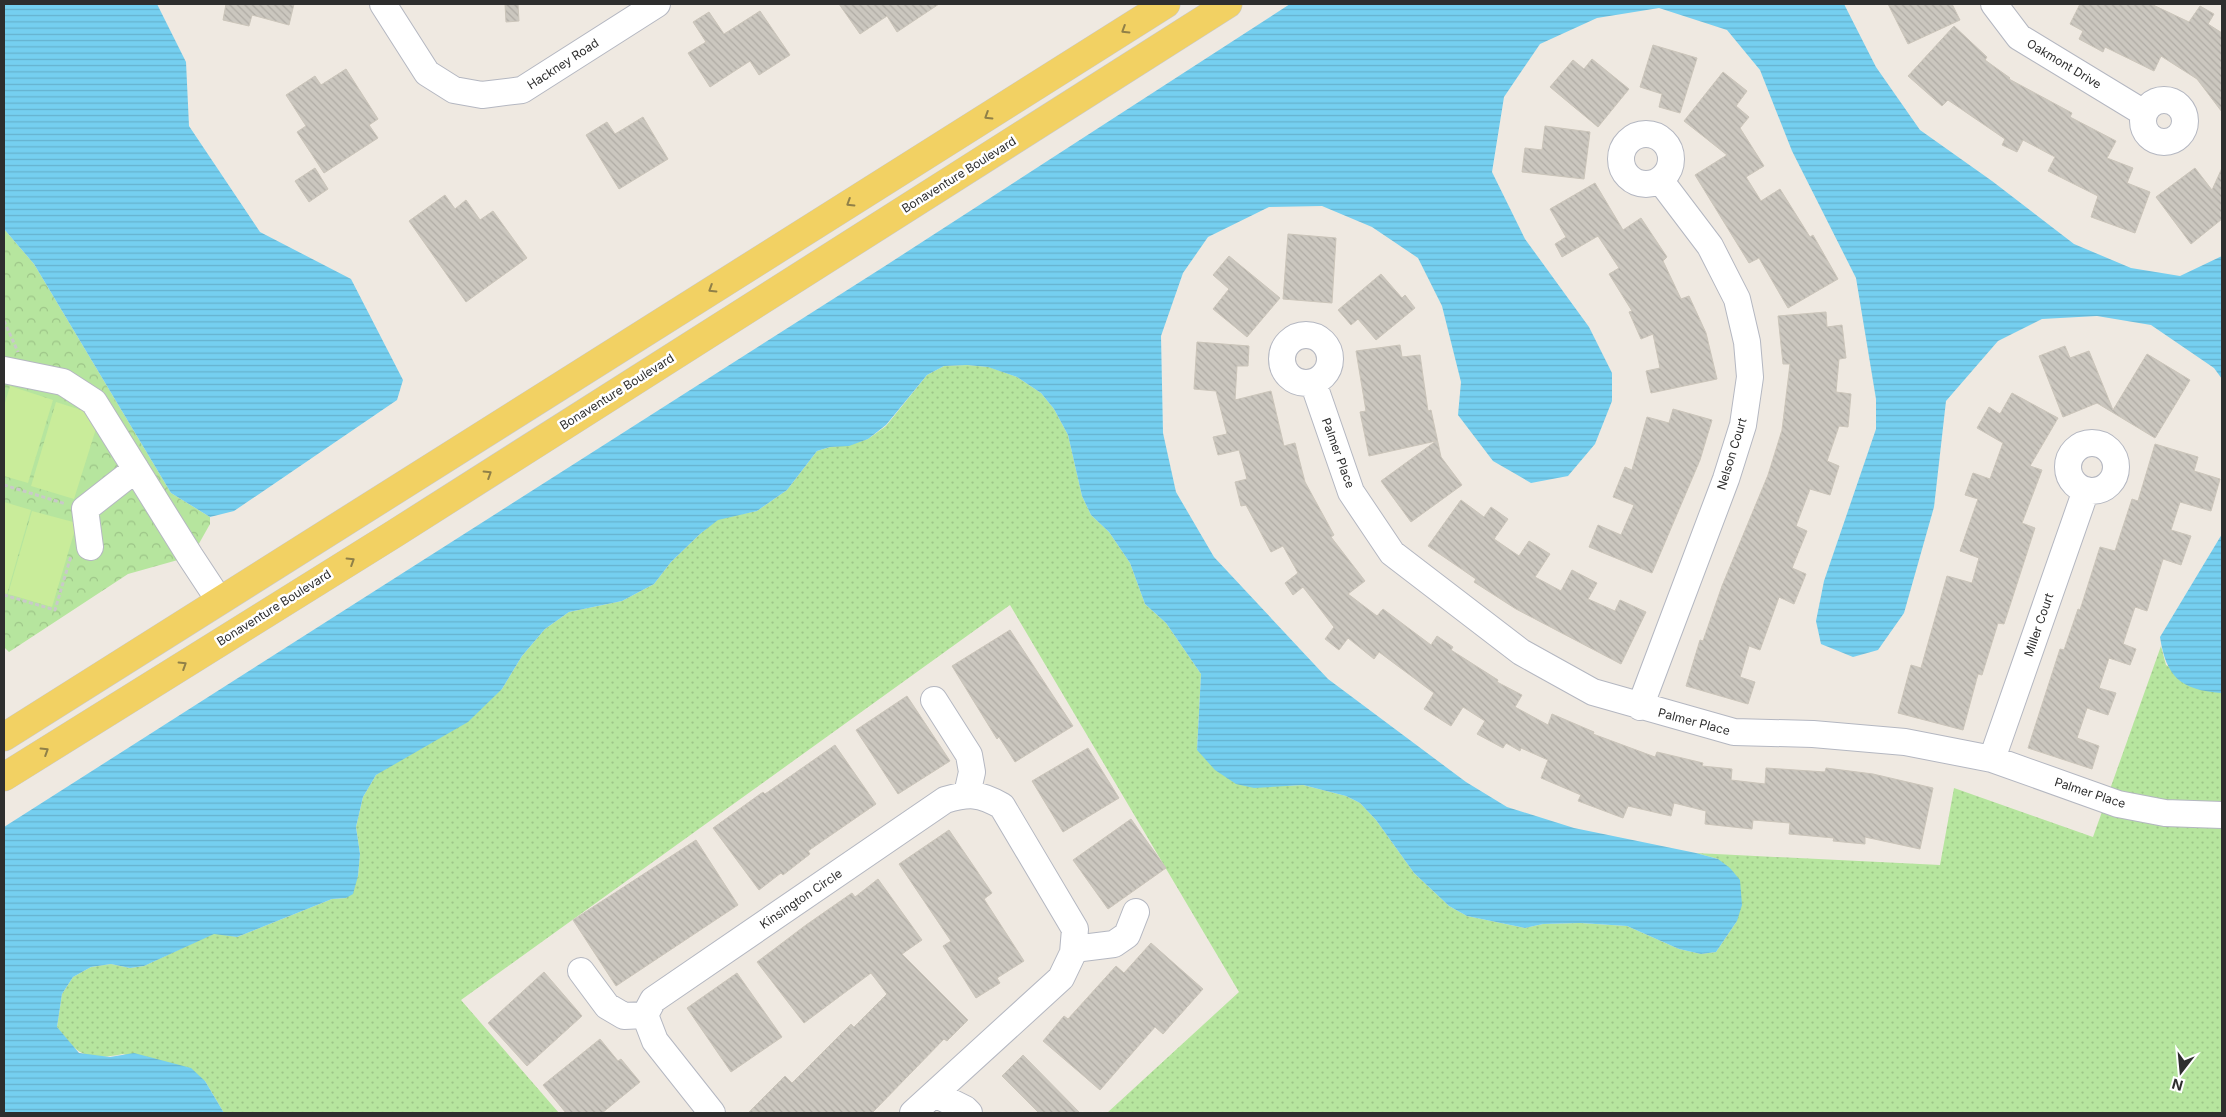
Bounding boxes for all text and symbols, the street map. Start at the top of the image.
one-way arrow [1121,23,1130,33]
street label: Hackney Road [524,35,601,92]
street label: Oakmont Drive [2024,35,2104,92]
one-way arrow [984,110,993,120]
street label: Bonaventure Boulevard [899,133,1019,216]
one-way arrow [846,197,856,206]
one-way arrow [709,283,718,293]
street label: Bonaventure Boulevard [557,350,677,433]
street label: Palmer Place [1319,416,1358,490]
street label: Nelson Court [1713,416,1750,492]
one-way arrow [483,471,492,480]
one-way arrow [345,557,354,567]
street label: Bonaventure Boulevard [214,566,334,649]
street label: Miller Court [2021,591,2056,659]
one-way arrow [178,662,187,671]
street label: Palmer Place [1657,705,1732,738]
one-way arrow [40,747,49,757]
street label: Palmer Place [2053,774,2128,811]
street label: Kinsington Circle [757,865,845,932]
north arrow [2156,1047,2206,1097]
text: N [2170,1075,2185,1095]

